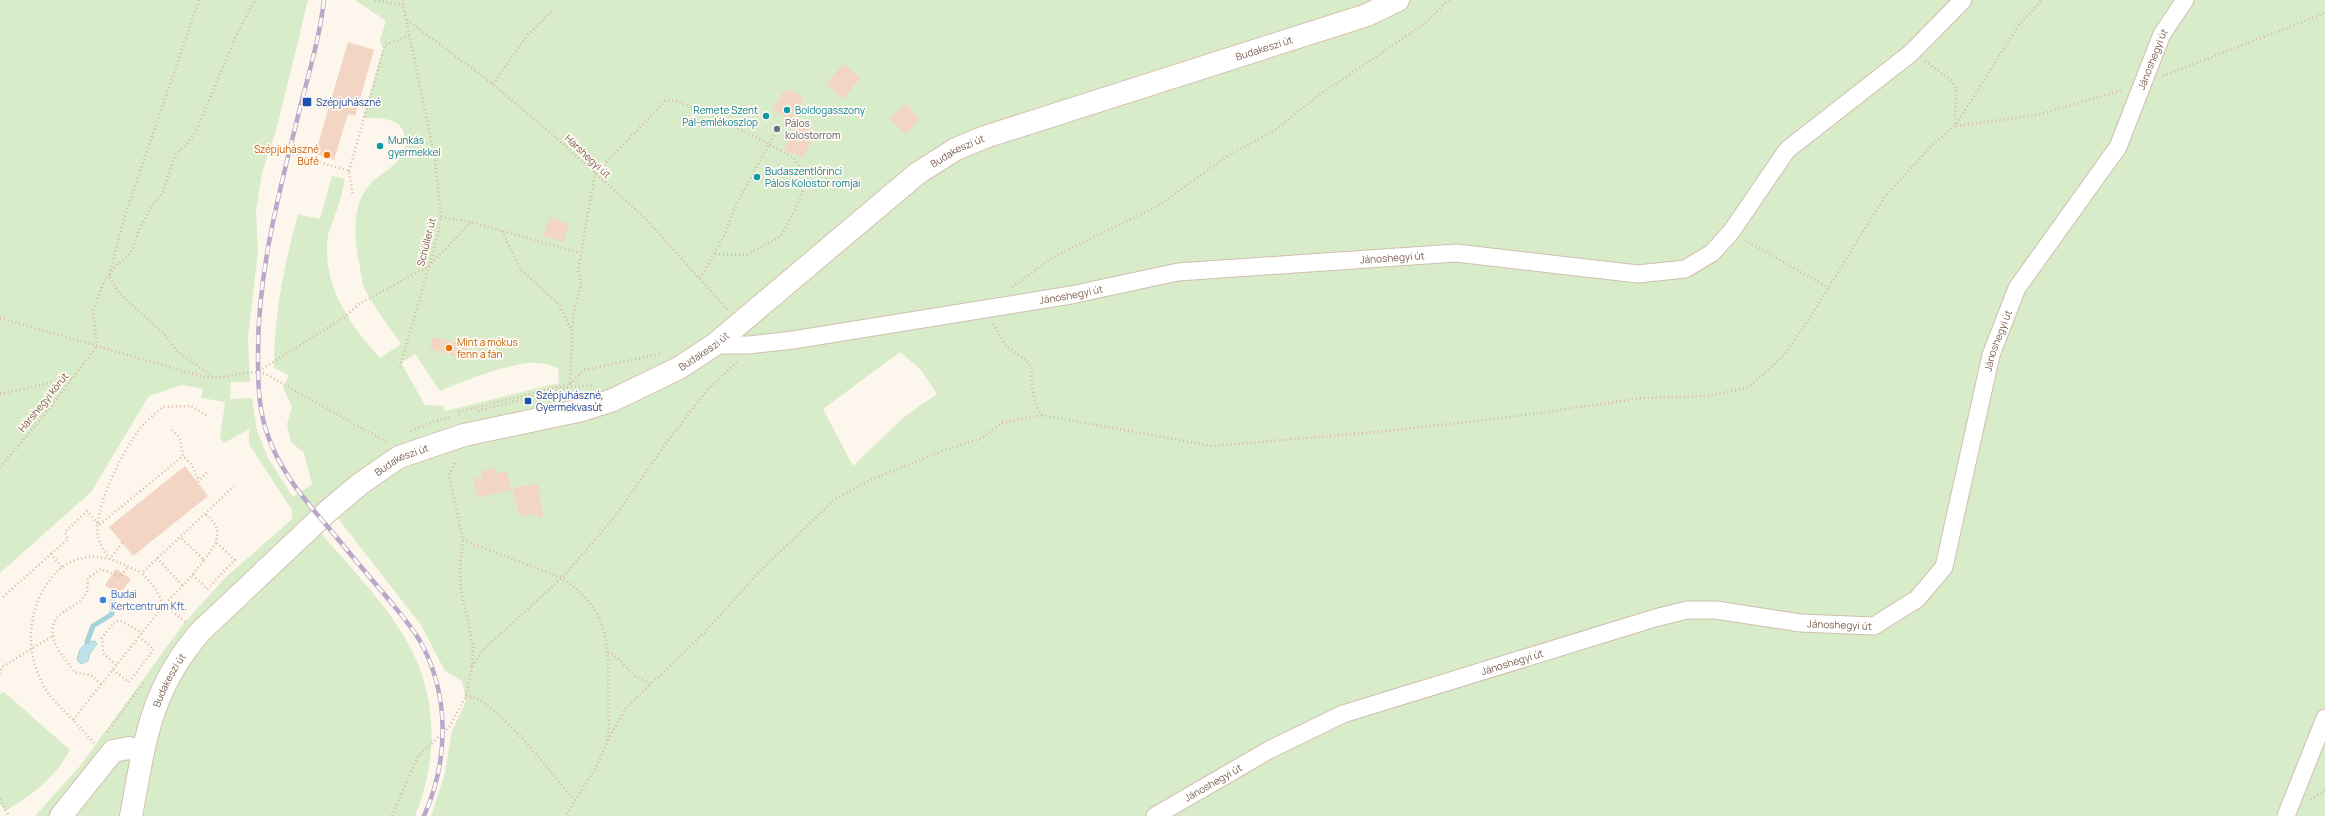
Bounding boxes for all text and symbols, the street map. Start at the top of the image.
street label: Jánoshegyi út [2134,26,2171,92]
street label: Budakeszi út [1234,32,1294,64]
place label: Szépjuhászné [316,95,381,109]
marker: Szépjuhászné [301,96,313,108]
place label: Remete Szent Pál-emlékoszlop [682,103,758,129]
place label: Boldogasszony [795,103,866,117]
marker: Boldogasszony [782,105,792,115]
marker: Remete Szent Pál-emlékoszlop [761,111,771,121]
place label: Pálos kolostorrom [785,116,840,142]
marker: Pálos kolostorrom [772,124,782,134]
street label: Hárshegyi út [562,131,614,181]
street label: Budakeszi út [927,131,986,171]
place label: Munkás gyermekkel [388,133,441,159]
marker: Munkás gyermekkel [375,141,385,151]
place label: Szépjuhászné Büfé [254,142,319,168]
marker: Szépjuhászné Büfé [322,150,332,160]
place label: Budaszentlőrinci Pálos Kolostor romjai [765,164,860,190]
marker: Budaszentlőrinci Pálos Kolostor romjai [752,172,762,182]
street label: Schüller út [413,216,439,268]
street label: Jánoshegyi út [1359,248,1425,267]
street label: Jánoshegyi út [1038,281,1104,307]
street label: Jánoshegyi út [1981,308,2015,373]
street label: Budakeszi út [675,328,732,374]
place label: Mint a mókus fenn a fán [457,335,518,361]
marker: Mint a mókus fenn a fán [444,343,454,353]
street label: Hárshegyi körút [15,369,71,435]
place label: Szépjuhászné, Gyermekvasút [536,388,604,414]
marker: Szépjuhászné, Gyermekvasút [523,396,533,406]
street label: Budakeszi út [372,441,430,479]
place label: Budai Kertcentrum Kft. [111,587,187,613]
marker: Budai Kertcentrum Kft. [98,595,108,605]
street label: Jánoshegyi út [1807,616,1872,633]
street label: Jánoshegyi út [1479,646,1545,678]
street label: Budakeszi út [149,650,189,709]
street label: Jánoshegyi út [1182,760,1244,805]

